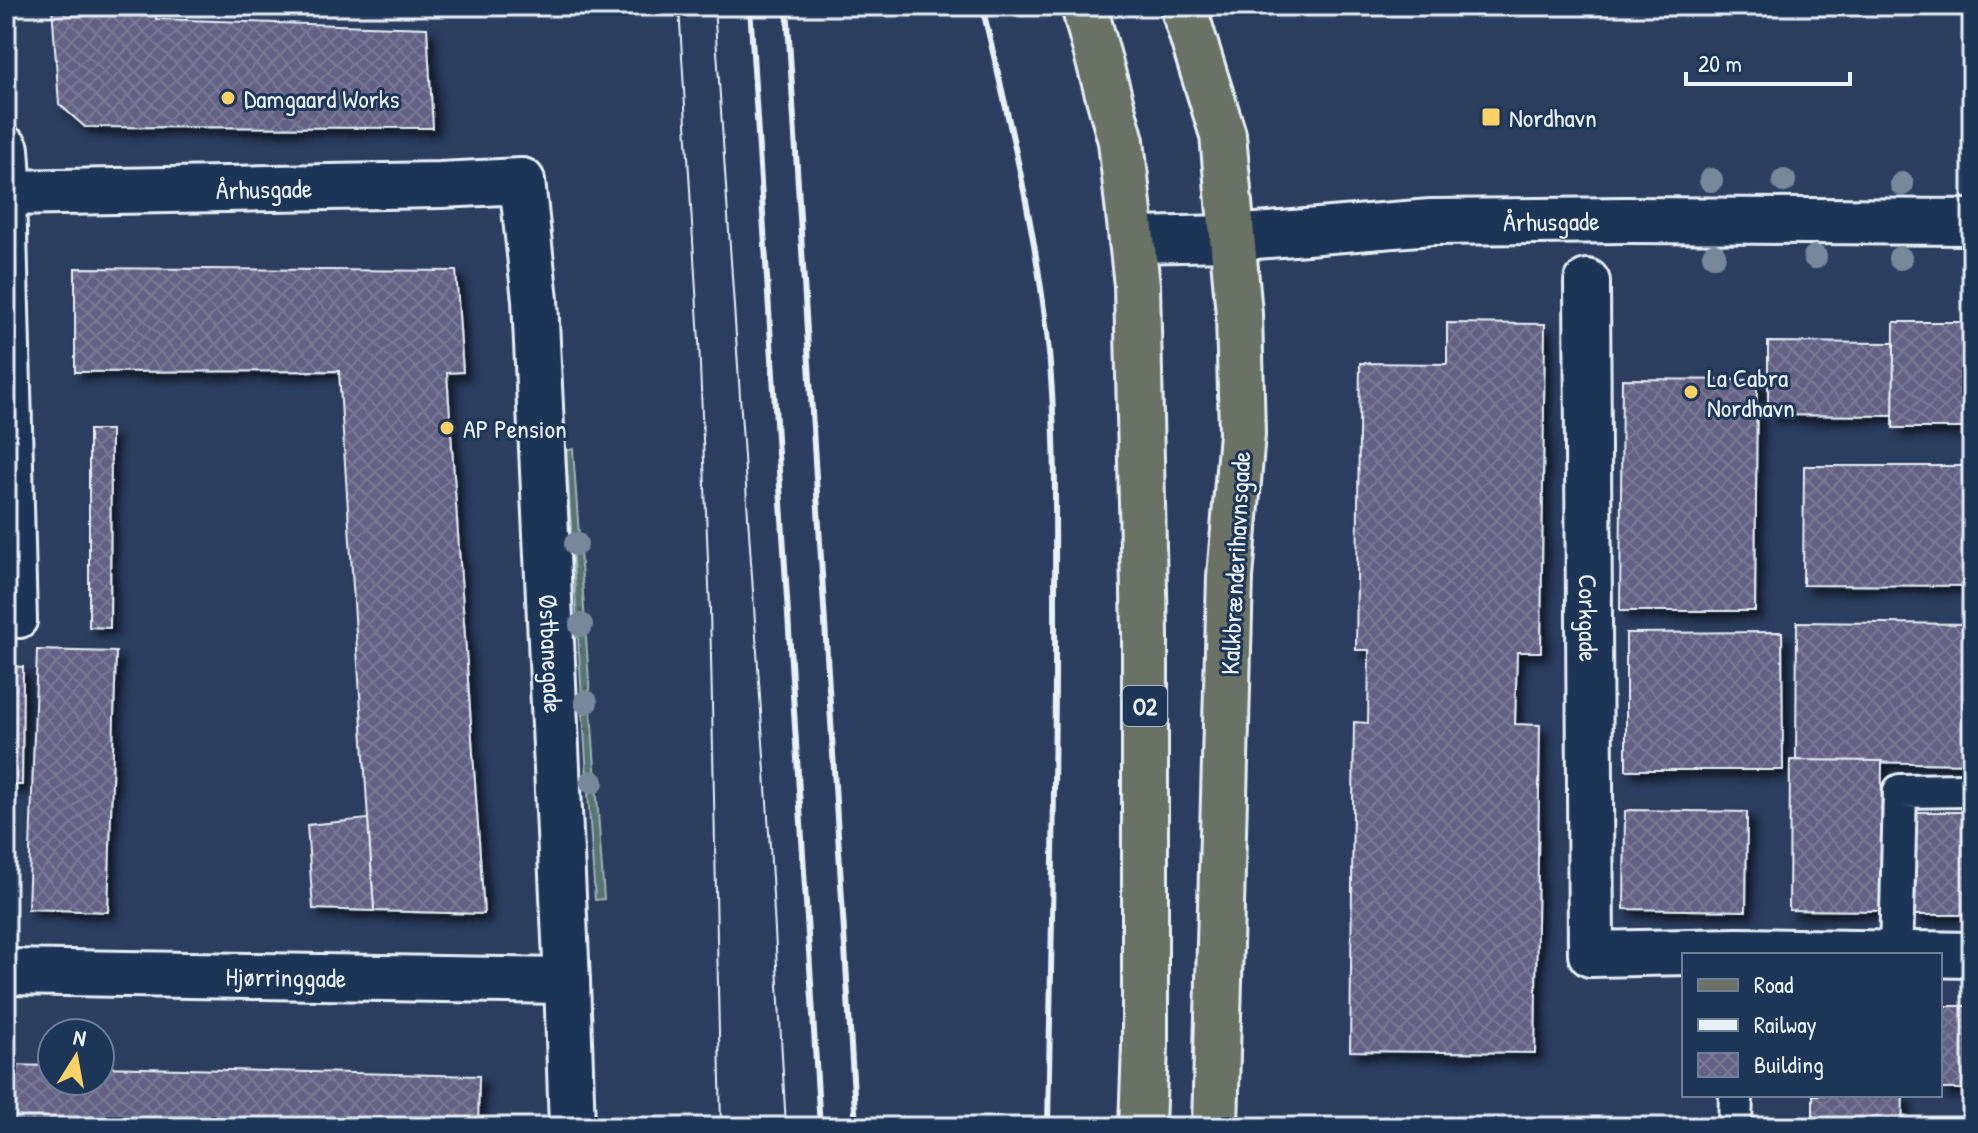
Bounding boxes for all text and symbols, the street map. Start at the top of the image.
scale bar [1686,36,1850,86]
text: 20 m [1698,47,1742,79]
place label: Damgaard Works [244,81,400,116]
marker: Damgaard Works [219,89,237,107]
place label: Nordhavn [1509,100,1597,135]
marker: Nordhavn [1480,106,1502,128]
street label: Århusgade [215,170,312,207]
street label: Århusgade [1503,203,1600,239]
place label: La Cabra Nordhavn [1707,360,1795,425]
marker: La Cabra Nordhavn [1682,383,1700,401]
place label: AP Pension [463,411,567,446]
marker: AP Pension [438,419,456,437]
street label: Kalkbrænderihavnsgade [1212,450,1258,676]
street label: Corkgade [1571,574,1607,662]
street label: Østbanegade [531,593,572,714]
road number: O2 [1123,686,1167,726]
legend [1682,953,1942,1097]
street label: Hjørringgade [225,958,347,995]
text: Road [1754,968,1793,1000]
text: Railway [1754,1008,1817,1040]
north arrow [36,1017,116,1097]
text: N [71,1022,89,1053]
text: Building [1754,1048,1824,1080]

